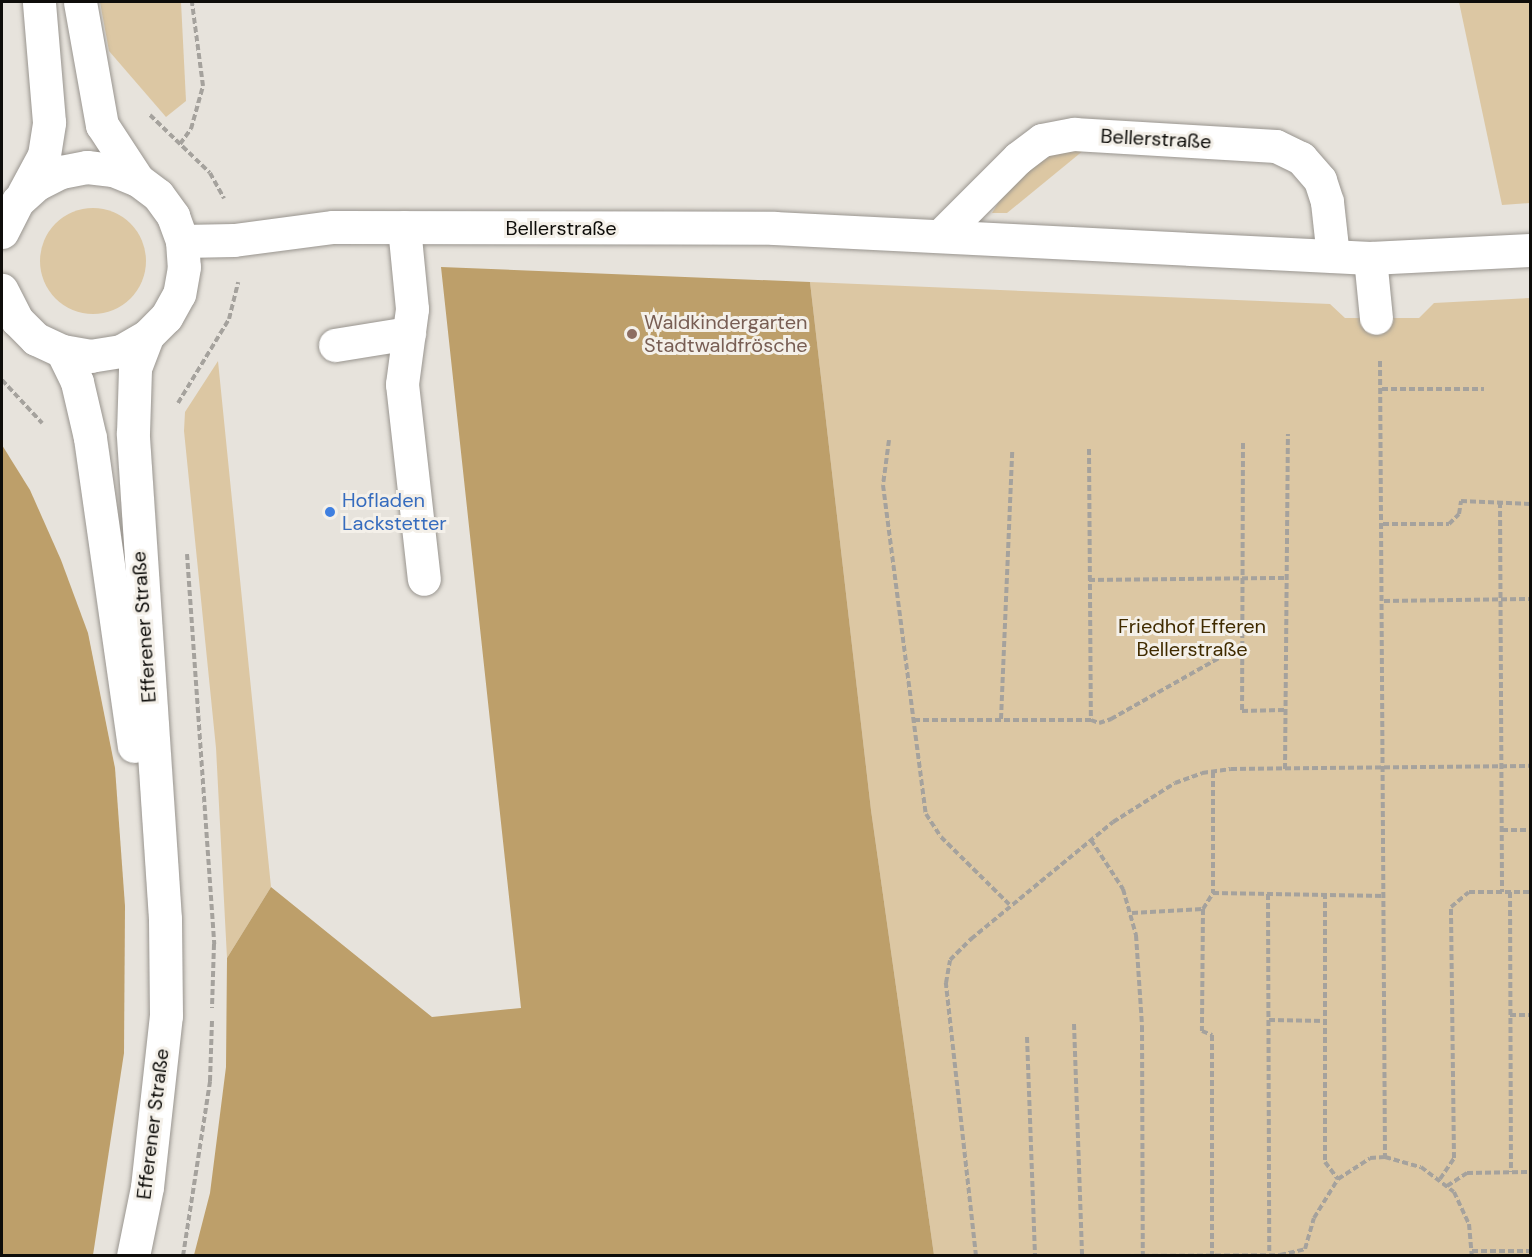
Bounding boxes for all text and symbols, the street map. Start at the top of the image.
street label: Bellerstraße [1100,124,1212,154]
street label: Bellerstraße [505,216,617,240]
place label: Waldkindergarten Stadtwaldfrösche [644,310,808,357]
marker: Waldkindergarten Stadtwaldfrösche [625,327,639,341]
place label: Hofladen Lackstetter [342,488,447,535]
marker: Hofladen Lackstetter [323,505,337,519]
street label: Efferener Straße [127,550,161,704]
park label: Friedhof Efferen Bellerstraße [1118,615,1266,662]
street label: Efferener Straße [132,1047,174,1201]

